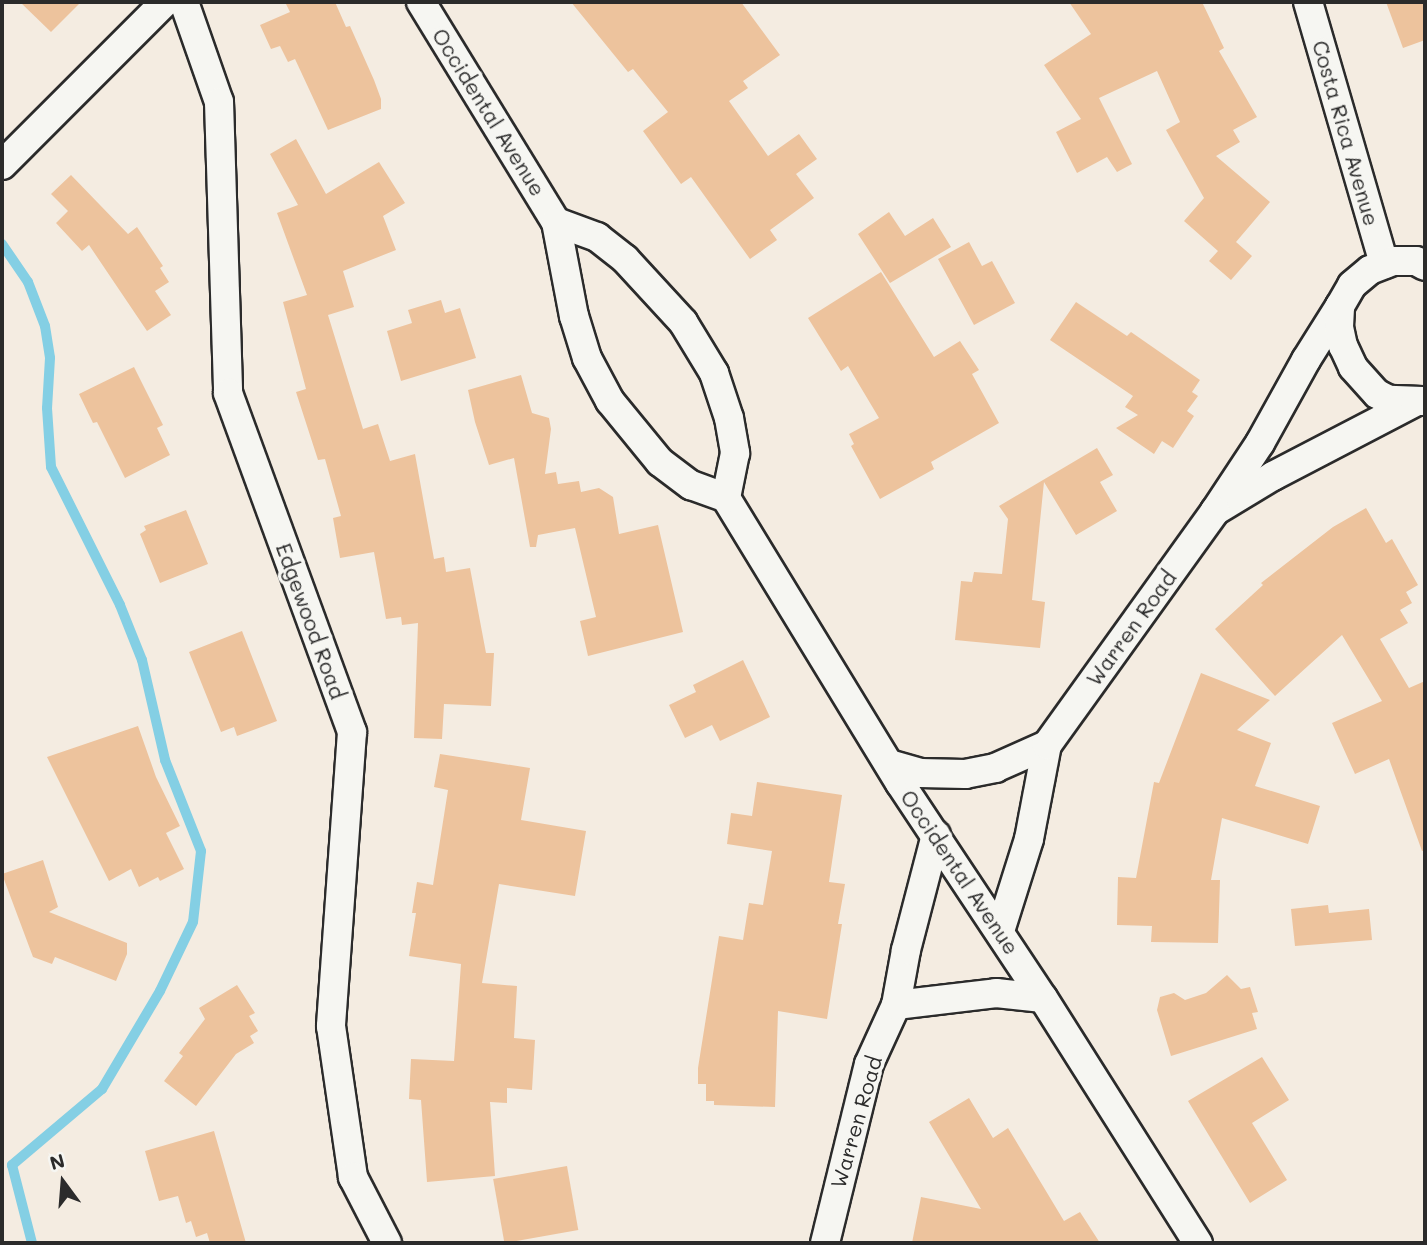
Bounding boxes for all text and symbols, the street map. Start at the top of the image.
street label: Occidental Avenue [427,24,551,200]
street label: Costa Rica Avenue [1308,38,1384,228]
street label: Edgewood Road [271,540,351,702]
street label: Warren Road [1081,565,1181,691]
street label: Occidental Avenue [896,785,1024,959]
street label: Warren Road [825,1053,887,1191]
north arrow [28,1147,98,1217]
text: N [47,1147,67,1175]

